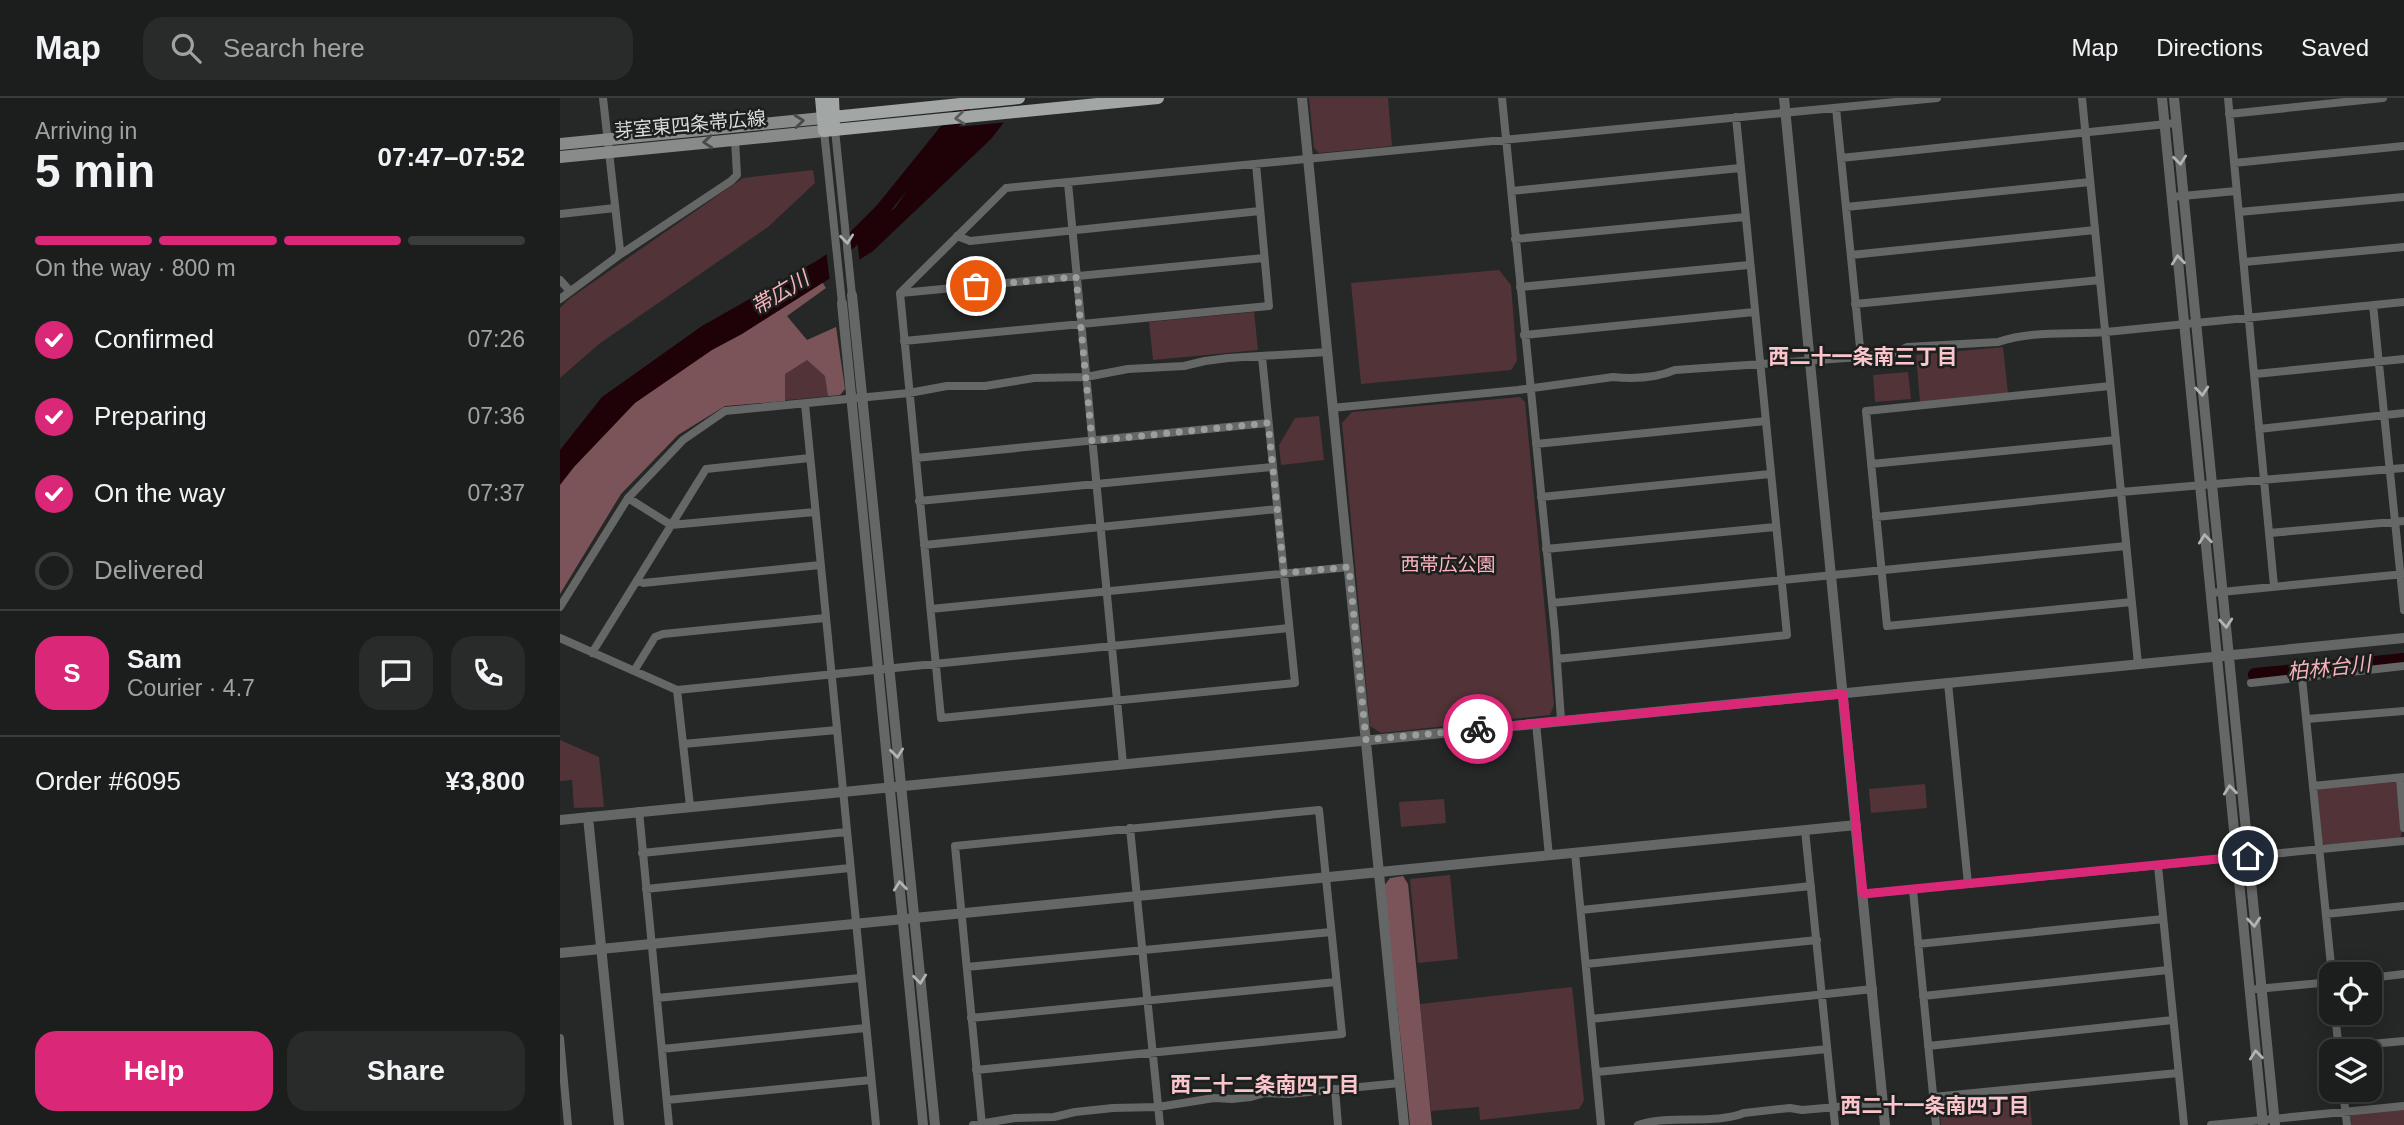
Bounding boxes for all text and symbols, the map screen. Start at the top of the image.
search box [143,17,633,80]
text: Map [35,29,101,66]
icon: search [167,29,205,67]
text: Search here [223,33,365,63]
text: Map [2072,34,2118,61]
text: Directions [2156,34,2263,61]
text: Saved [2301,34,2369,61]
street label: 芽室東四条帯広線 [613,107,767,142]
one-way arrow [955,110,966,125]
one-way arrow [793,113,804,128]
text: Arriving in [35,118,137,144]
one-way arrow [702,134,713,149]
text: 07:47–07:52 [378,142,525,172]
text: 5 min [35,145,155,197]
one-way arrow [2172,155,2187,166]
one-way arrow [839,233,854,244]
text: On the way · 800 m [35,255,236,281]
one-way arrow [2171,255,2186,266]
pin [946,256,1006,316]
water label: 帯広川 [747,265,814,319]
icon: bag [957,267,995,305]
icon: check [35,321,73,359]
text: Confirmed [94,324,214,354]
text: 07:26 [467,326,525,352]
district label: 西二十一条南三丁目 [1769,345,1958,368]
one-way arrow [2195,385,2210,396]
icon: check [35,398,73,436]
text: Preparing [94,401,207,431]
text: 07:36 [467,403,525,429]
icon: check [35,475,73,513]
text: On the way [94,478,226,508]
text: 07:37 [467,480,525,506]
one-way arrow [2198,534,2213,545]
park label: 西帯広公園 [1400,554,1496,575]
text: Delivered [94,555,204,585]
one-way arrow [2218,618,2233,629]
button: chat [359,636,433,710]
button: phone [451,636,525,710]
text: Sam [127,644,182,674]
water label: 柏林台川 [2286,651,2374,683]
text: S [63,658,81,688]
text: Courier · 4.7 [127,675,255,701]
courier [1443,694,1513,764]
icon: bike [1459,710,1497,748]
one-way arrow [890,747,905,759]
text: Order #6095 [35,766,181,796]
text: ¥3,800 [445,766,525,796]
one-way arrow [2223,784,2238,795]
pin [2218,826,2278,886]
icon: home [2229,837,2267,875]
one-way arrow [893,881,908,892]
one-way arrow [2247,917,2262,928]
map controls [2319,962,2382,1102]
button: locate [2319,962,2382,1025]
one-way arrow [912,974,927,985]
button: Help [35,1031,273,1111]
button: Share [287,1031,525,1111]
button: layers [2319,1039,2382,1102]
one-way arrow [2249,1049,2264,1060]
district label: 西二十二条南四丁目 [1171,1073,1360,1096]
district label: 西二十一条南四丁目 [1841,1094,2030,1117]

